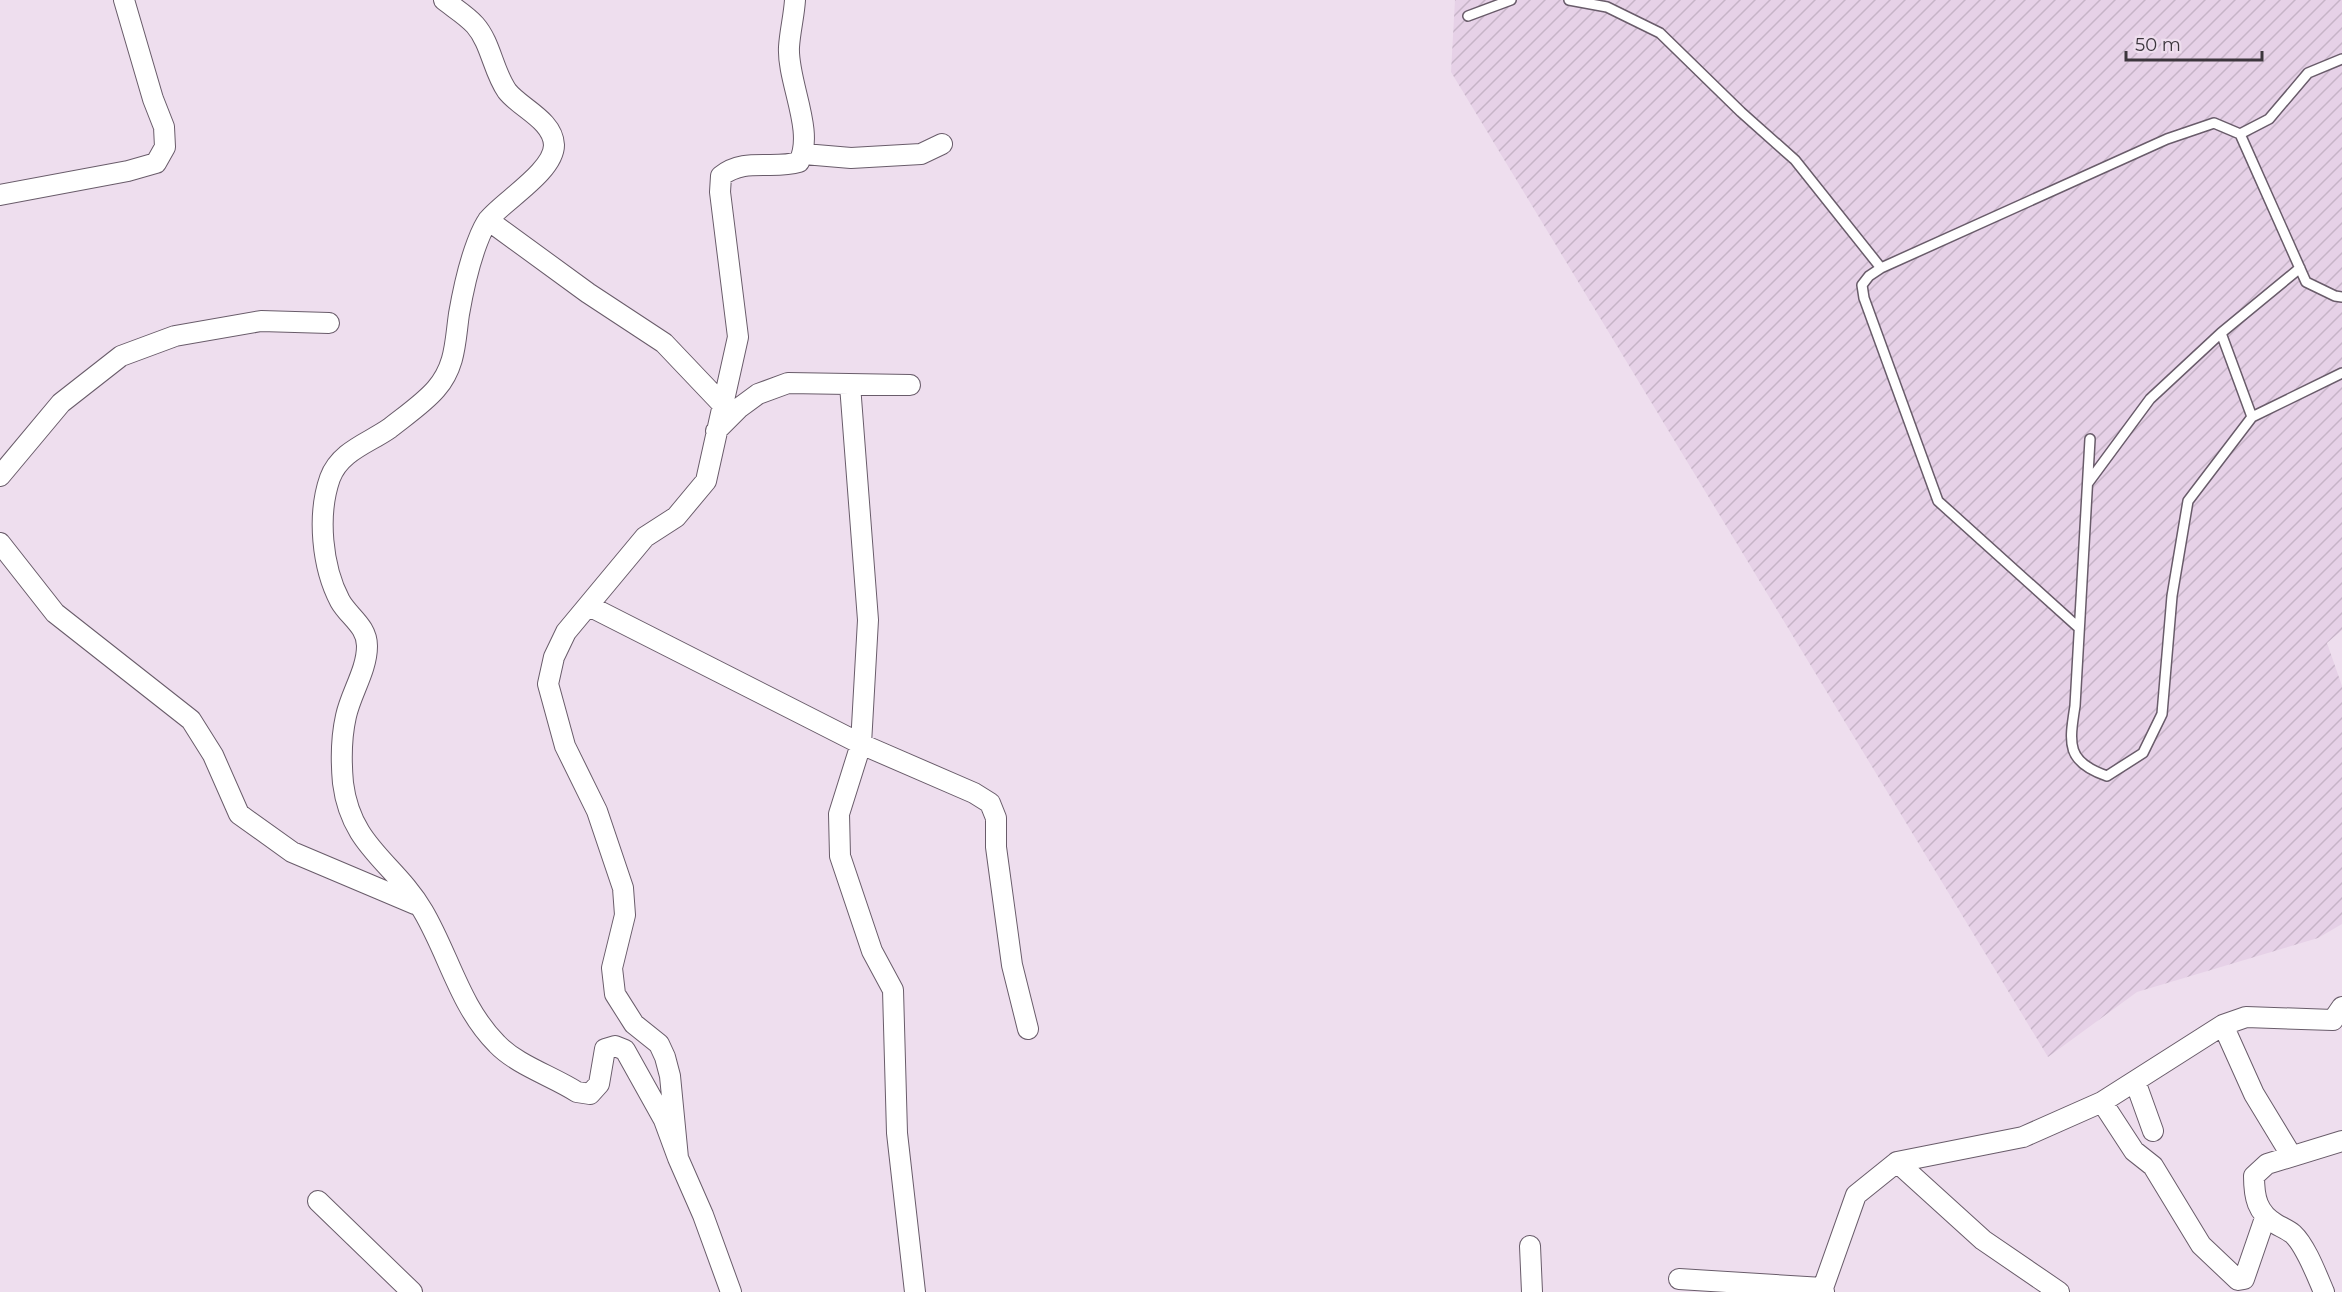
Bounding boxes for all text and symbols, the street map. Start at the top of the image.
scale bar [2126,24,2262,62]
text: 50 m [2135,34,2181,56]

